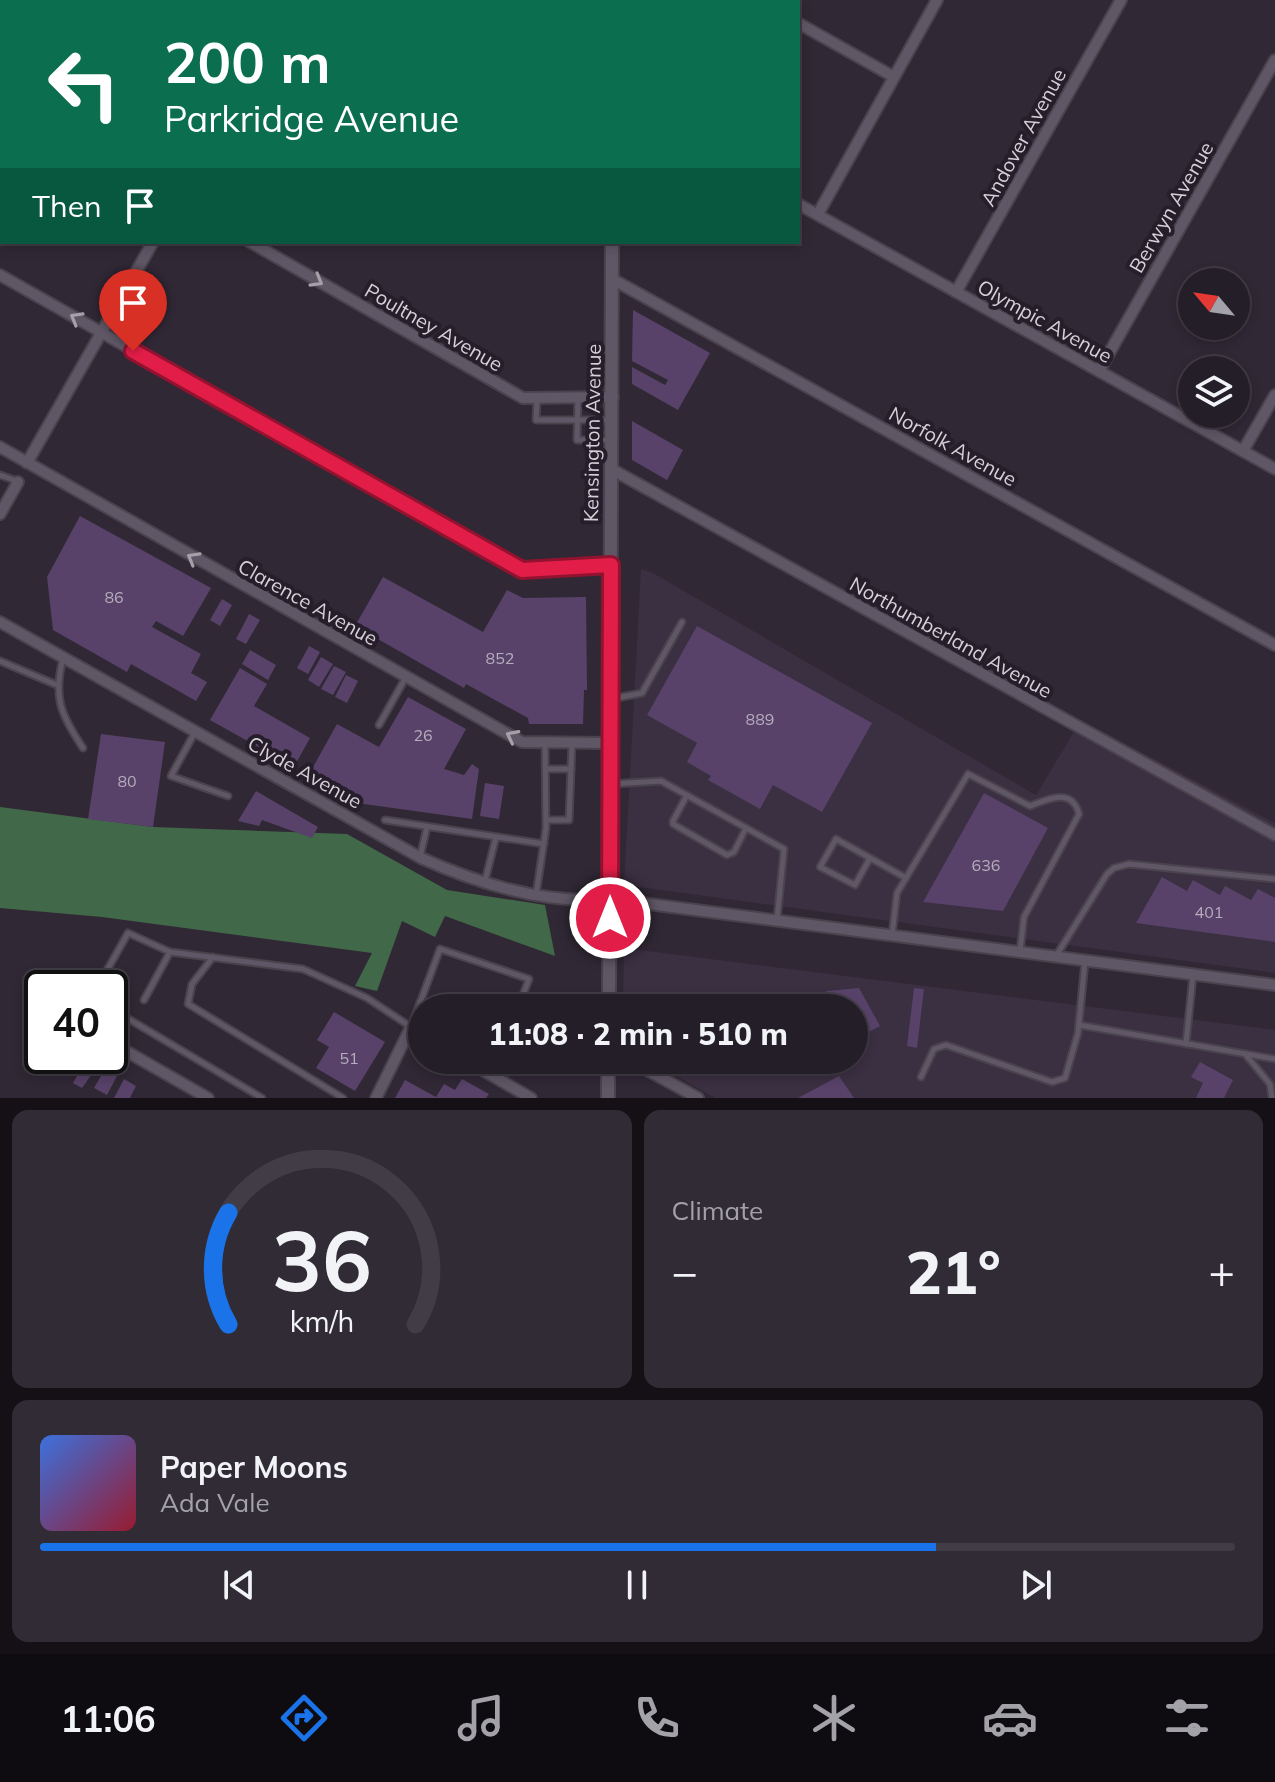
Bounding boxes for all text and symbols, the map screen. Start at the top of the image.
text: 200 m [164,27,331,97]
icon: left [32,32,136,136]
street label: Andover Avenue [975,64,1071,210]
text: Parkridge Avenue [164,96,459,141]
street label: Berwyn Avenue [1123,137,1219,277]
icon: arrive [118,184,162,228]
text: Then [32,187,102,225]
north arrow [1178,268,1250,340]
map controls [1178,268,1250,428]
pin [99,269,167,351]
one-way arrow [308,271,323,287]
street label: Olympic Avenue [973,274,1117,368]
street label: Poultney Avenue [361,277,507,377]
icon: arrive [111,281,155,325]
one-way arrow [70,312,84,328]
street label: Kensington Avenue [578,344,606,522]
button: layers [1178,356,1250,428]
street label: Norfolk Avenue [885,401,1021,491]
one-way arrow [188,552,202,568]
street label: Clarence Avenue [234,553,382,651]
street label: Northumberland Avenue [845,571,1057,703]
house number: 86 [104,587,124,607]
house number: 852 [486,648,514,668]
house number: 889 [746,709,774,729]
house number: 26 [413,725,433,745]
street label: Clyde Avenue [244,730,366,814]
one-way arrow [506,730,520,746]
house number: 80 [117,771,137,791]
house number: 636 [972,855,1000,875]
position arrow [568,876,652,960]
house number: 401 [1195,902,1223,922]
speed limit sign: 40 [24,970,128,1074]
text: 11:08 · 2 min · 510 m [488,1015,788,1053]
house number: 51 [339,1048,359,1068]
text: Climate [672,1194,763,1227]
text: 36 [272,1207,372,1312]
text: 21° [906,1234,1001,1309]
text: − [672,1244,698,1299]
text: + [1209,1244,1235,1299]
text: km/h [289,1303,354,1339]
text: Paper Moons [160,1448,348,1486]
text: Ada Vale [160,1486,270,1519]
icon: previous [217,1563,261,1607]
icon: pause [615,1563,659,1607]
icon: next [1014,1563,1058,1607]
icon: directions [276,1690,332,1746]
icon: music [453,1690,509,1746]
icon: phone [629,1690,685,1746]
icon: climate [806,1690,862,1746]
icon: car [982,1690,1038,1746]
icon: filters [1159,1690,1215,1746]
text: 11:06 [60,1696,156,1741]

